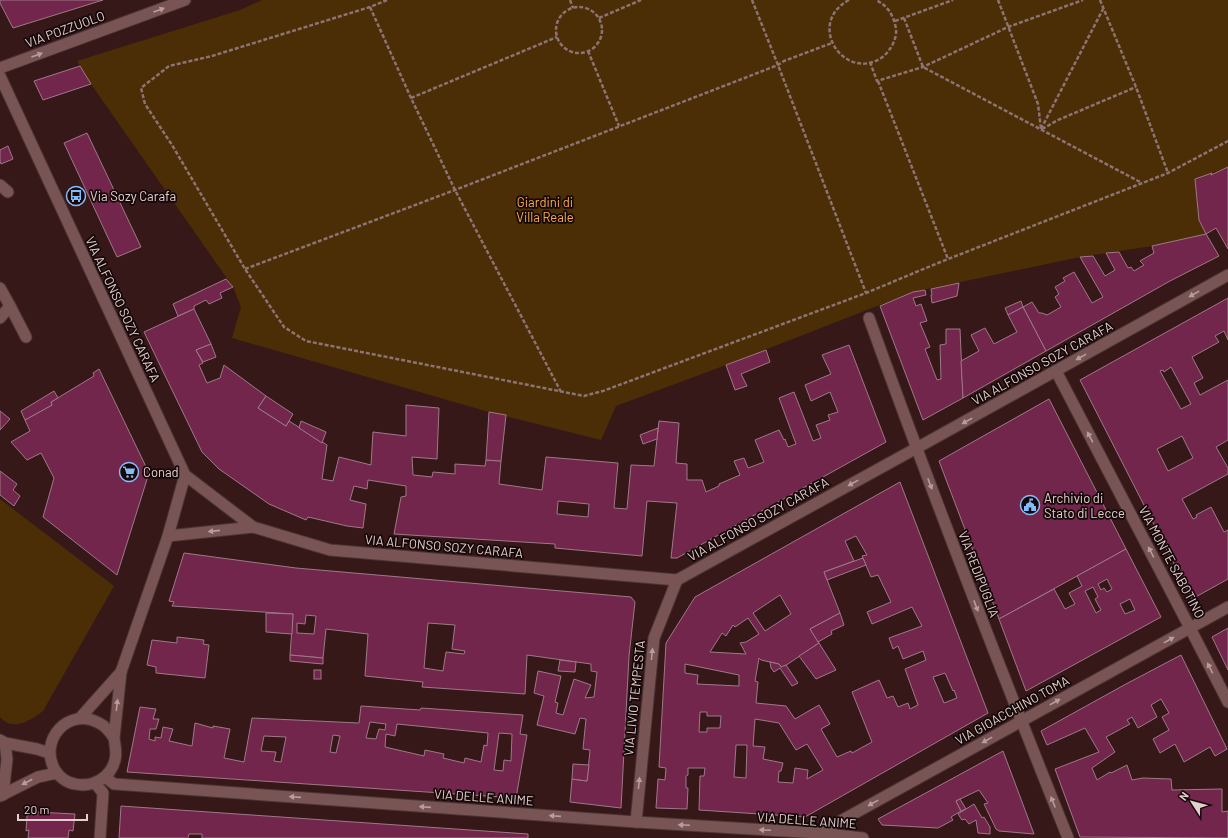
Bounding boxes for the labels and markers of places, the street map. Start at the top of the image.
bus stop icon: Via Sozy Carafa [65,185,87,207]
place label: Via Sozy Carafa [90,188,176,204]
supermarket icon: Conad [118,461,140,483]
place label: Conad [143,464,179,480]
place label: Archivio di Stato di Lecce [1044,490,1125,521]
public building icon: Archivio di Stato di Lecce [1019,494,1041,516]

